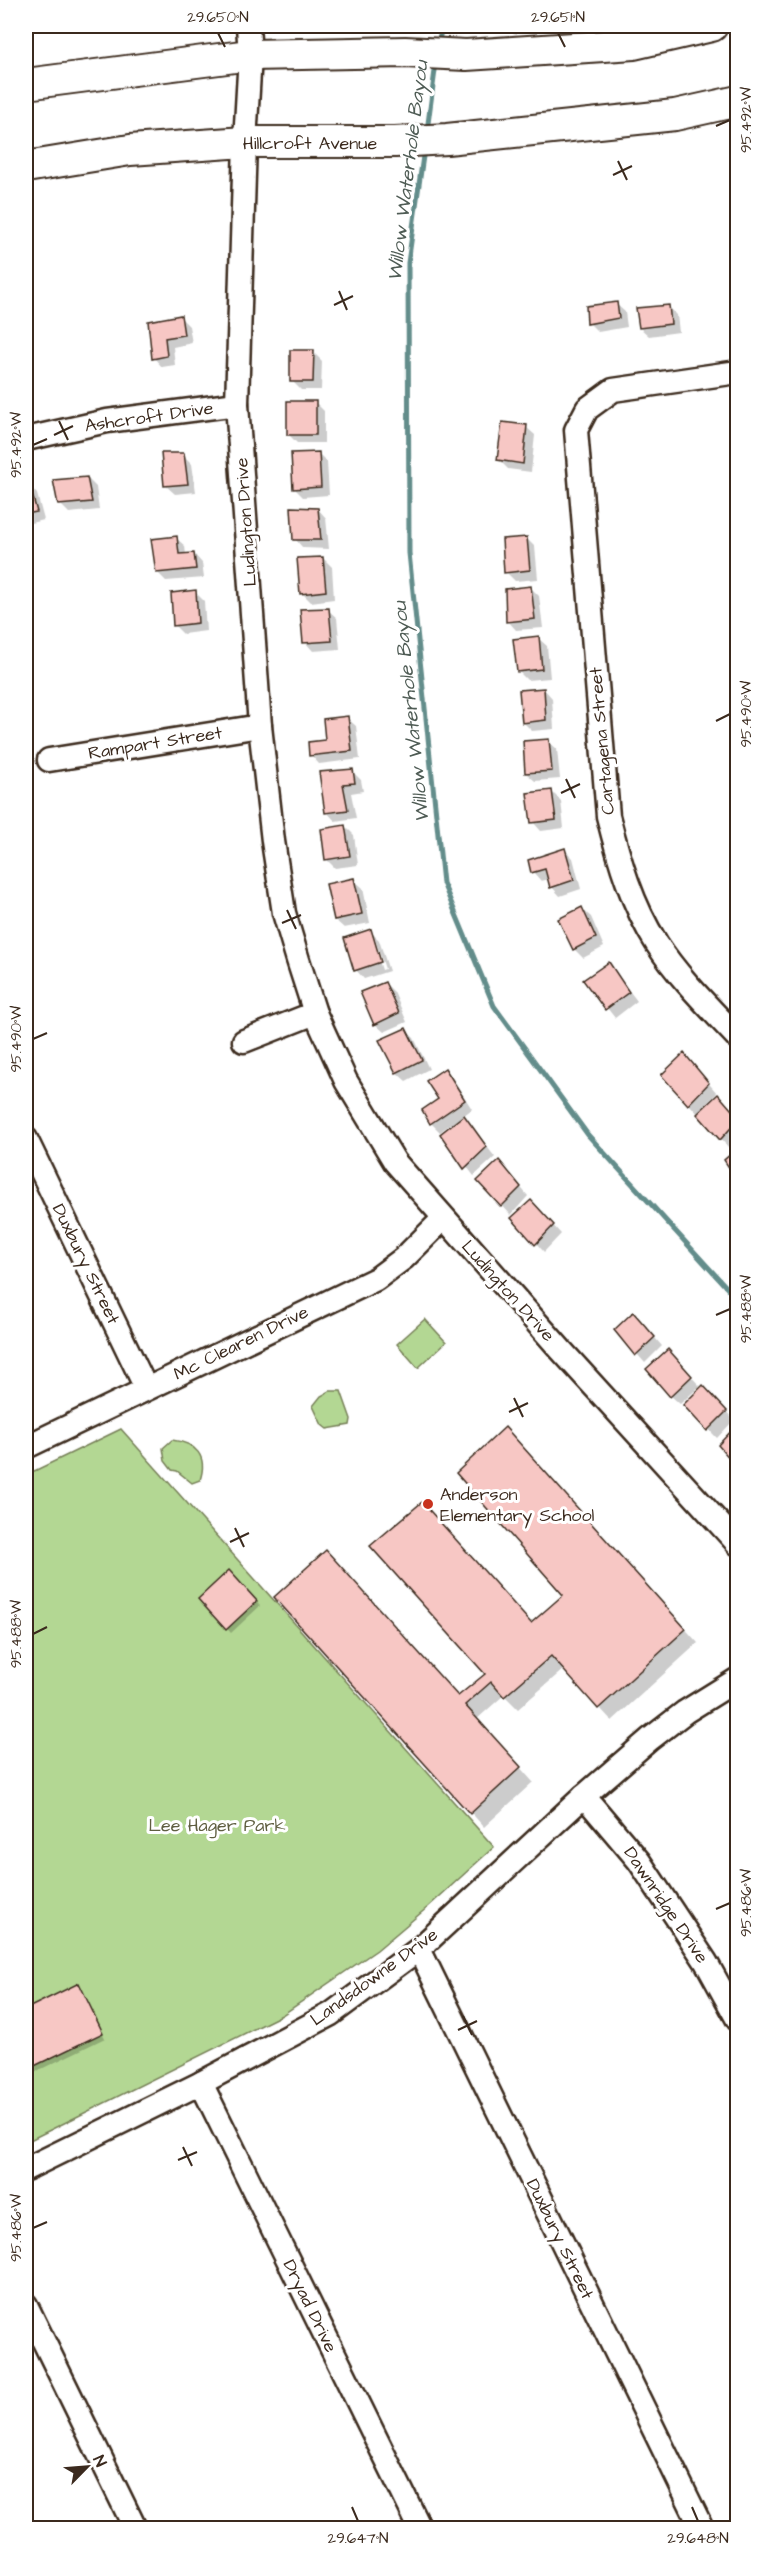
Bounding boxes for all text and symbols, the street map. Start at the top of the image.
text: 29.650°N [187,7,249,28]
text: 29.651°N [531,7,585,28]
water label: Willow Waterhole Bayou [381,57,437,283]
text: 95.492°W [736,87,757,153]
street label: Hillcroft Avenue [243,131,377,156]
street label: Ashcroft Drive [83,396,215,438]
text: 95.492°W [6,412,27,478]
street label: Ludington Drive [229,457,264,587]
water label: Willow Waterhole Bayou [385,598,438,824]
street label: Cartagena Street [583,665,622,816]
text: 95.490°W [736,681,757,747]
street label: Rampart Street [86,720,224,766]
text: 95.490°W [6,1006,27,1072]
street label: Duxbury Street [45,1200,126,1329]
street label: Ludington Drive [455,1235,561,1348]
text: 95.488°W [736,1275,757,1343]
street label: Mc Clearen Drive [169,1299,313,1387]
place label: Anderson Elementary School [440,1482,595,1529]
marker: Anderson Elementary School [421,1497,435,1511]
text: 95.488°W [6,1600,27,1668]
park label: Lee Hager Park [149,1813,286,1839]
street label: Dawnridge Drive [617,1842,715,1969]
text: 95.486°W [736,1869,757,1937]
street label: Landsdowne Drive [305,1922,443,2032]
street label: Duxbury Street [519,2175,600,2304]
text: 95.486°W [6,2194,27,2262]
street label: Dryad Drive [276,2255,343,2357]
north arrow [57,2437,117,2497]
text: N [88,2452,112,2470]
text: 29.647°N [328,2528,388,2549]
text: 29.648°N [667,2528,729,2549]

